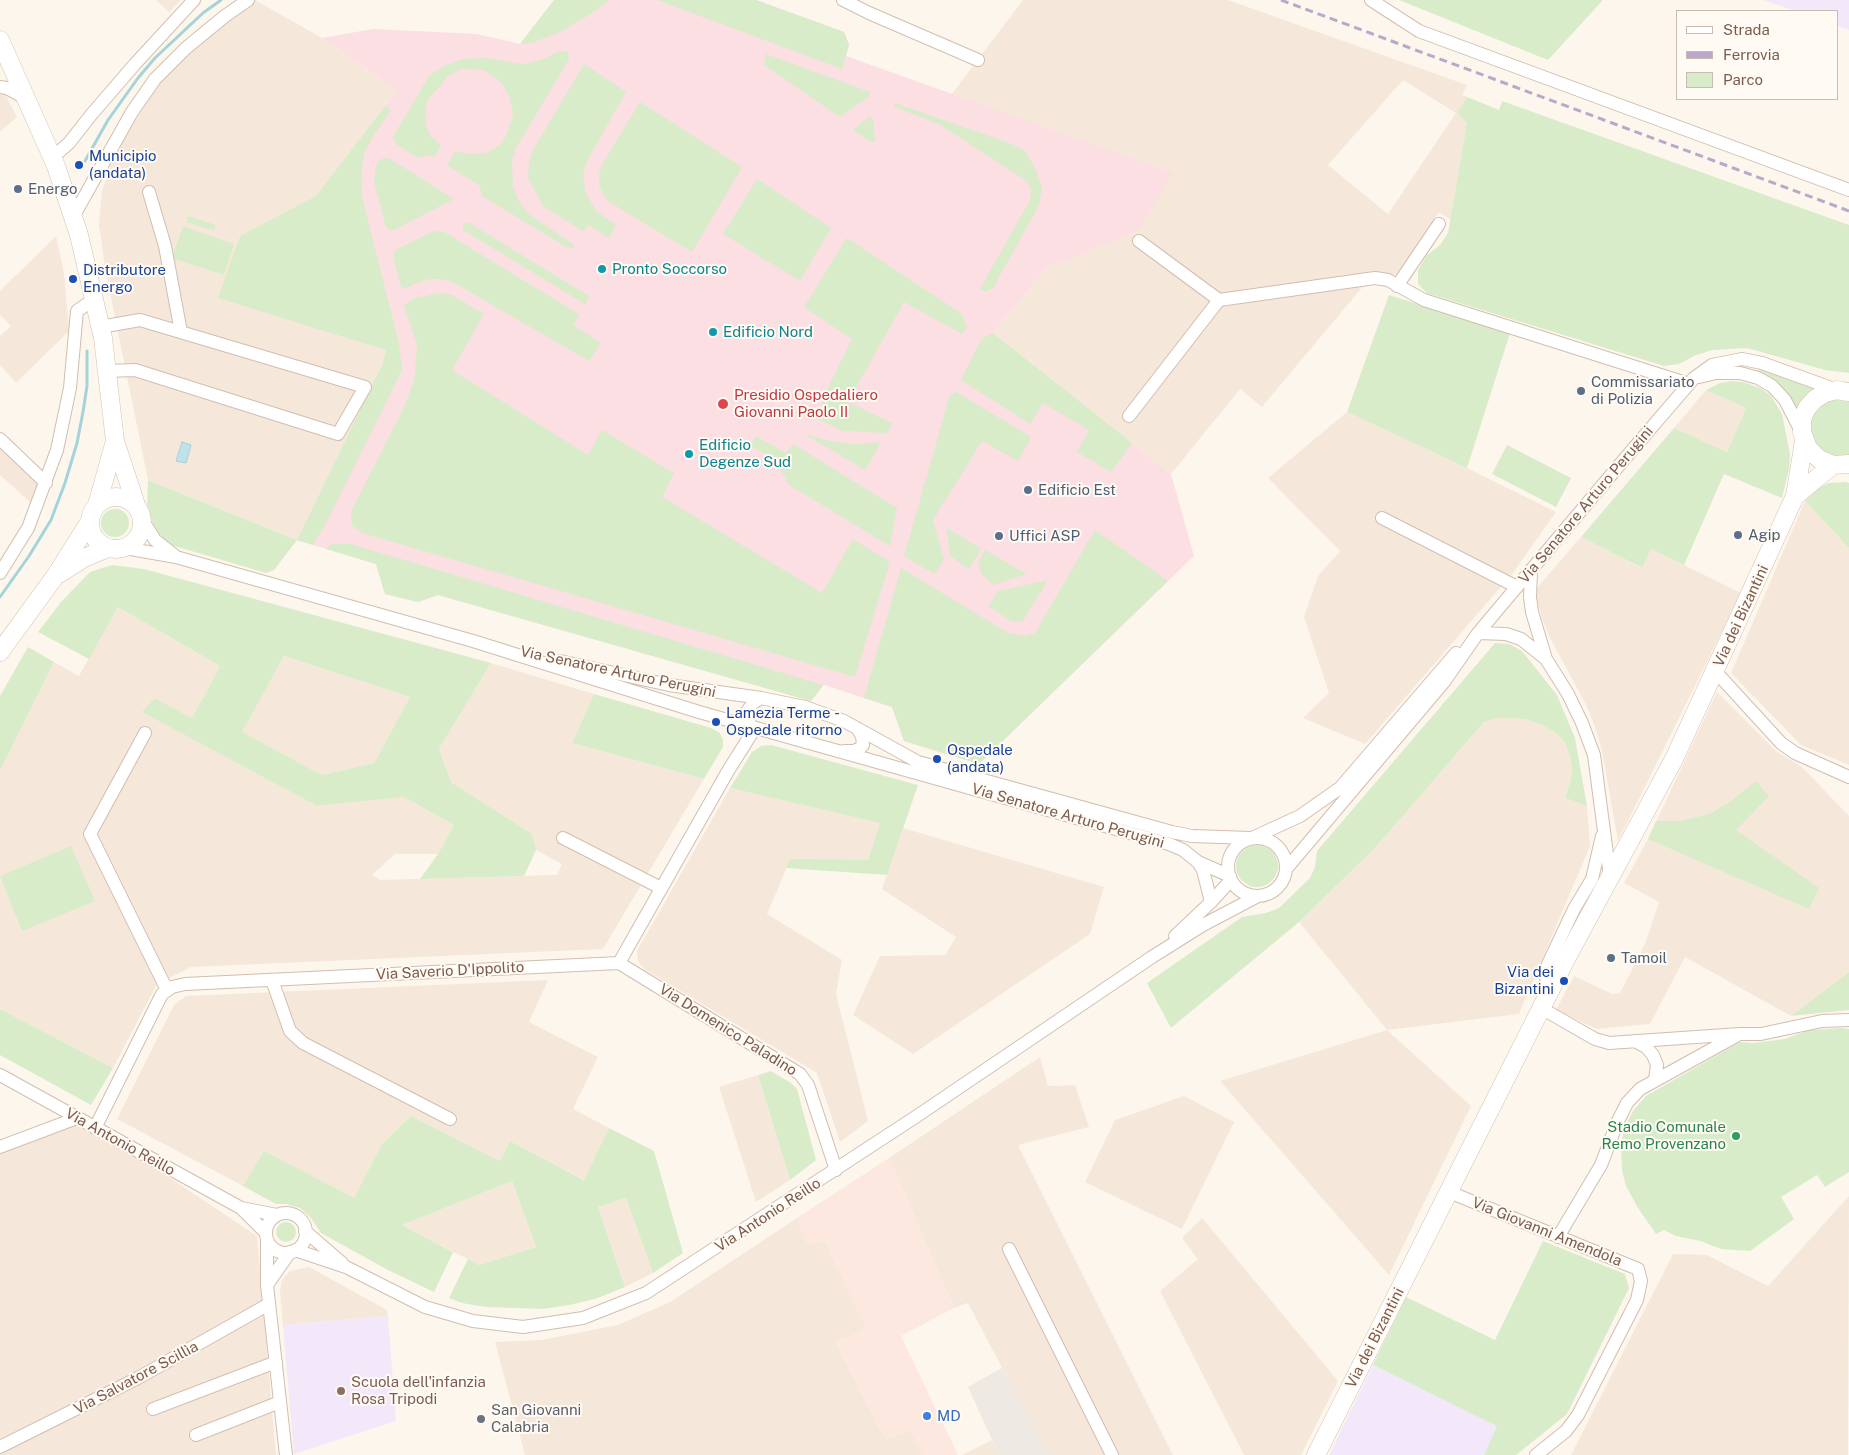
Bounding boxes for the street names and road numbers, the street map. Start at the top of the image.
street label: Via Senatore Arturo Perugini [1515,423,1657,587]
street label: Via dei Bizantini [1710,562,1772,670]
street label: Via Senatore Arturo Perugini [519,642,717,702]
street label: Via Senatore Arturo Perugini [970,780,1166,852]
street label: Via Saverio D'Ippolito [375,958,525,984]
street label: Via Domenico Paladino [656,980,800,1080]
street label: Via Antonio Reillo [62,1104,178,1180]
street label: Via Antonio Reillo [712,1174,824,1256]
street label: Via Giovanni Amendola [1469,1194,1625,1270]
street label: Via dei Bizantini [1342,1285,1408,1391]
street label: Via Salvatore Scillìa [71,1338,201,1418]

